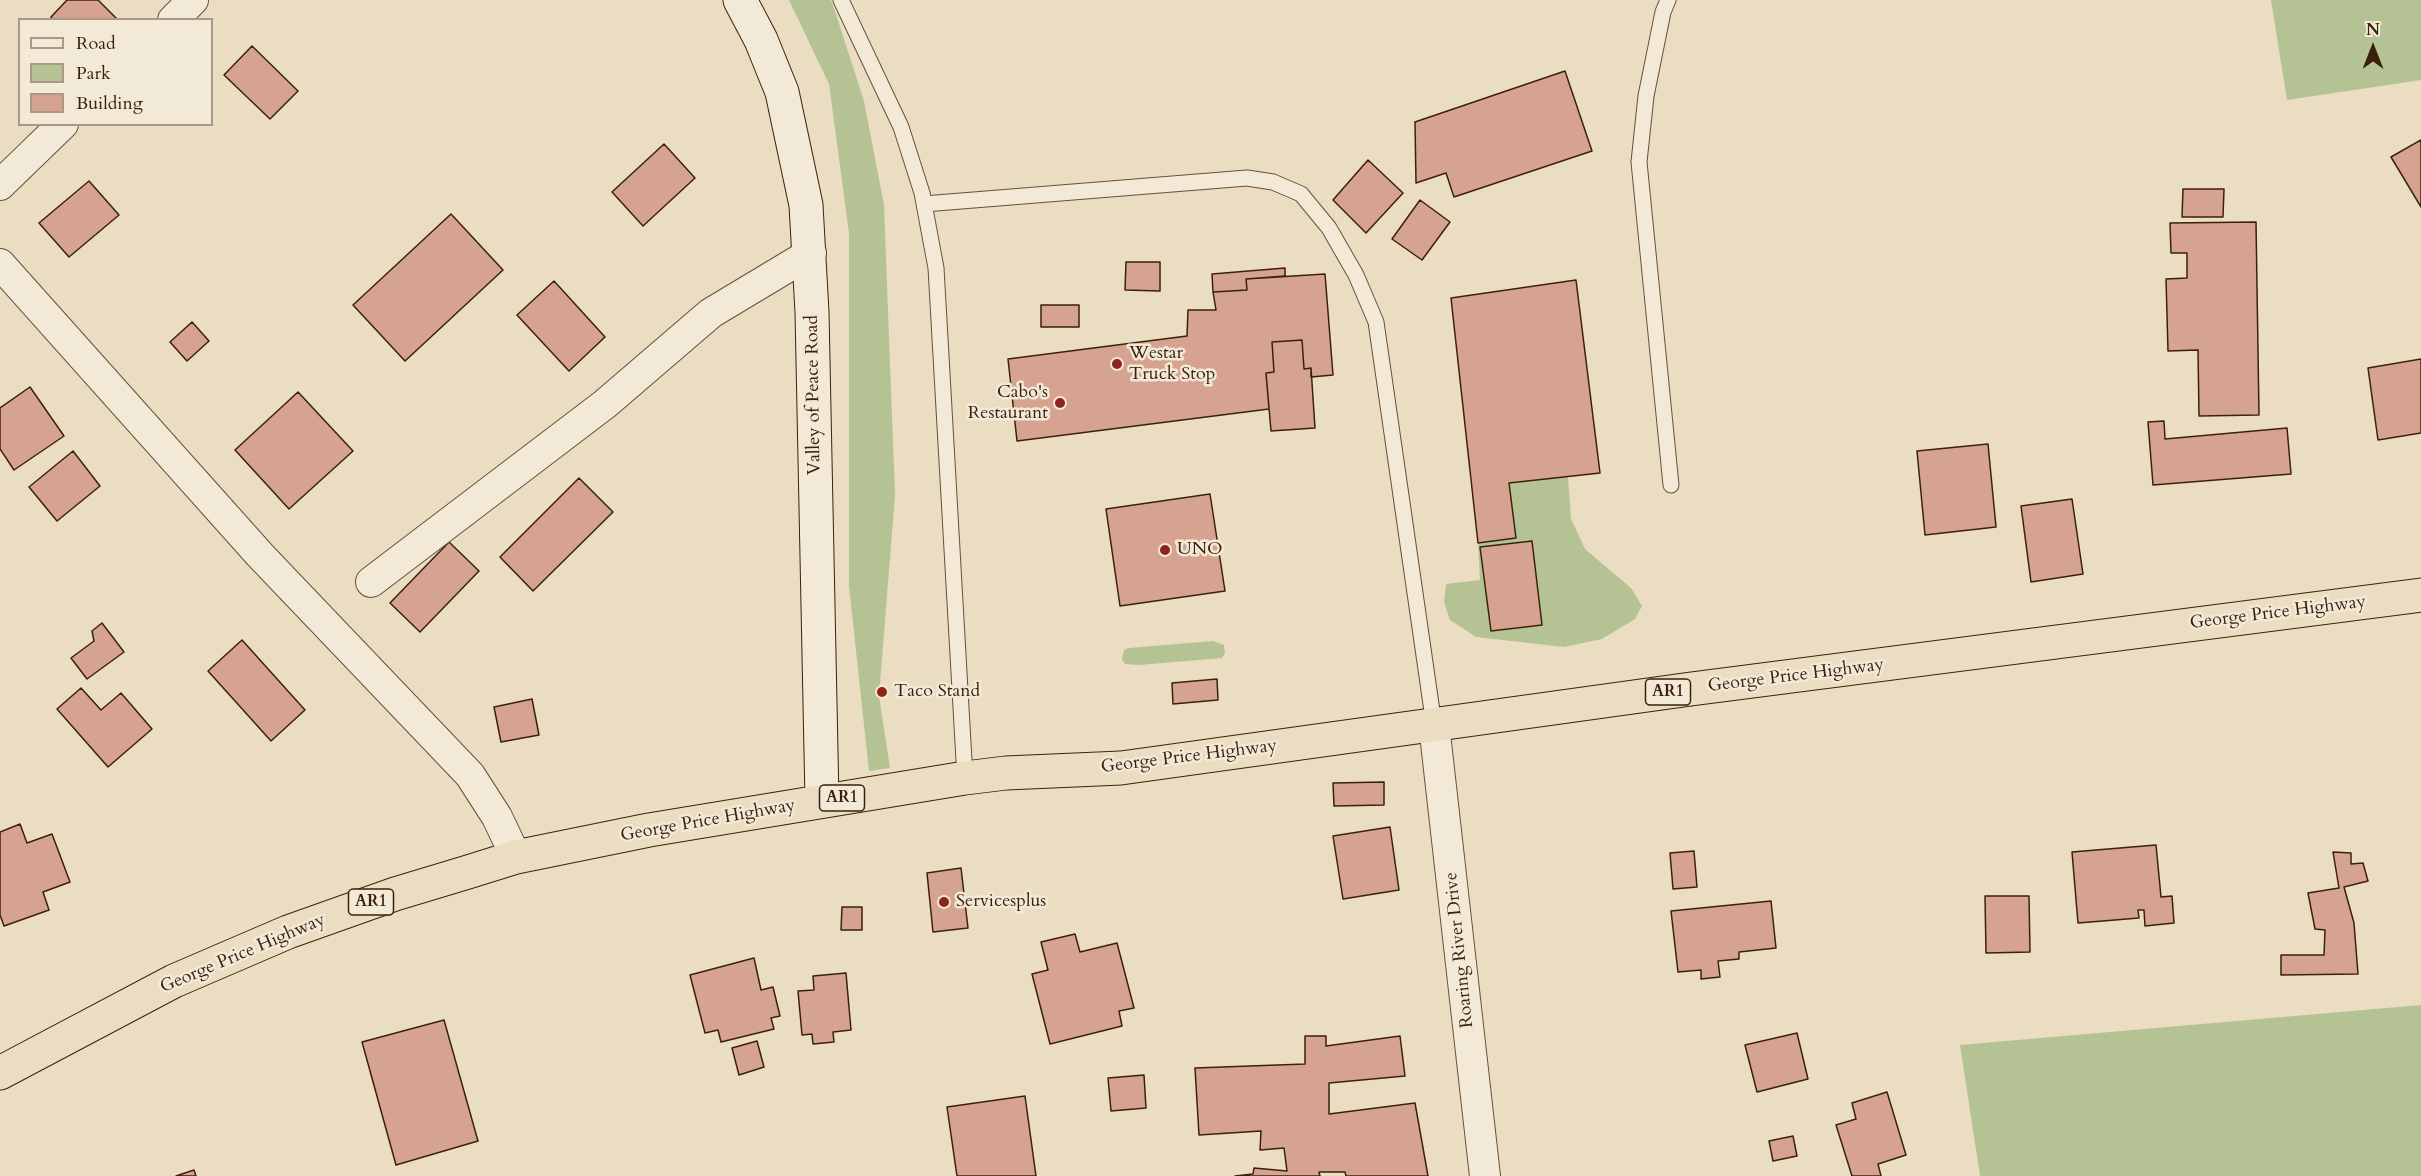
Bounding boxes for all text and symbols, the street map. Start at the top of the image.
legend [18,18,213,126]
north arrow [2343,18,2403,78]
text: N [2366,19,2380,41]
text: Road [76,31,116,56]
text: Park [76,61,111,86]
text: Building [76,91,143,116]
street label: Valley of Peace Road [802,315,826,475]
place label: Westar Truck Stop [1129,343,1215,386]
marker: Westar Truck Stop [1110,357,1124,371]
place label: Cabo's Restaurant [968,382,1048,424]
marker: Cabo's Restaurant [1053,396,1067,410]
place label: UNO [1177,539,1223,561]
marker: UNO [1158,543,1172,557]
street label: George Price Highway [2189,591,2367,635]
street label: George Price Highway [1707,654,1885,698]
road number: AR1 [1646,679,1690,705]
place label: Taco Stand [894,681,980,703]
marker: Taco Stand [875,685,889,699]
street label: George Price Highway [1100,735,1278,779]
road number: AR1 [820,785,864,811]
street label: George Price Highway [619,795,797,847]
street label: Roaring River Drive [1441,871,1479,1029]
road number: AR1 [348,889,394,915]
place label: Servicesplus [956,891,1046,913]
marker: Servicesplus [937,895,951,909]
street label: George Price Highway [157,909,329,999]

